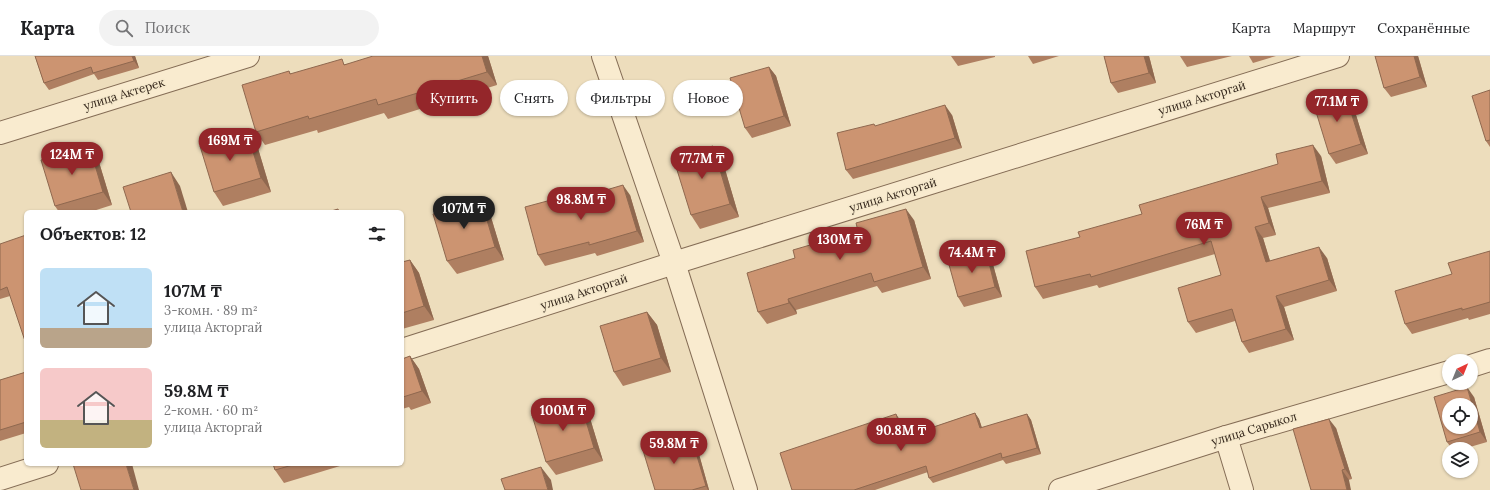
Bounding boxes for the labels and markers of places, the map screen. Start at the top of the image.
pin: 77.1M ₸ [1300,89,1374,123]
pin: 169M ₸ [197,128,263,162]
pin: 124M ₸ [39,142,105,176]
pin: 77.7M ₸ [665,146,739,180]
pin: 98.8M ₸ [544,187,618,221]
pin: 107M ₸ [431,196,497,230]
pin: 76M ₸ [1176,212,1232,246]
pin: 130M ₸ [807,227,873,261]
pin: 74.4M ₸ [935,240,1009,274]
pin: 100M ₸ [530,398,596,432]
pin: 90.8M ₸ [864,418,938,452]
pin: 59.8M ₸ [637,431,711,465]

